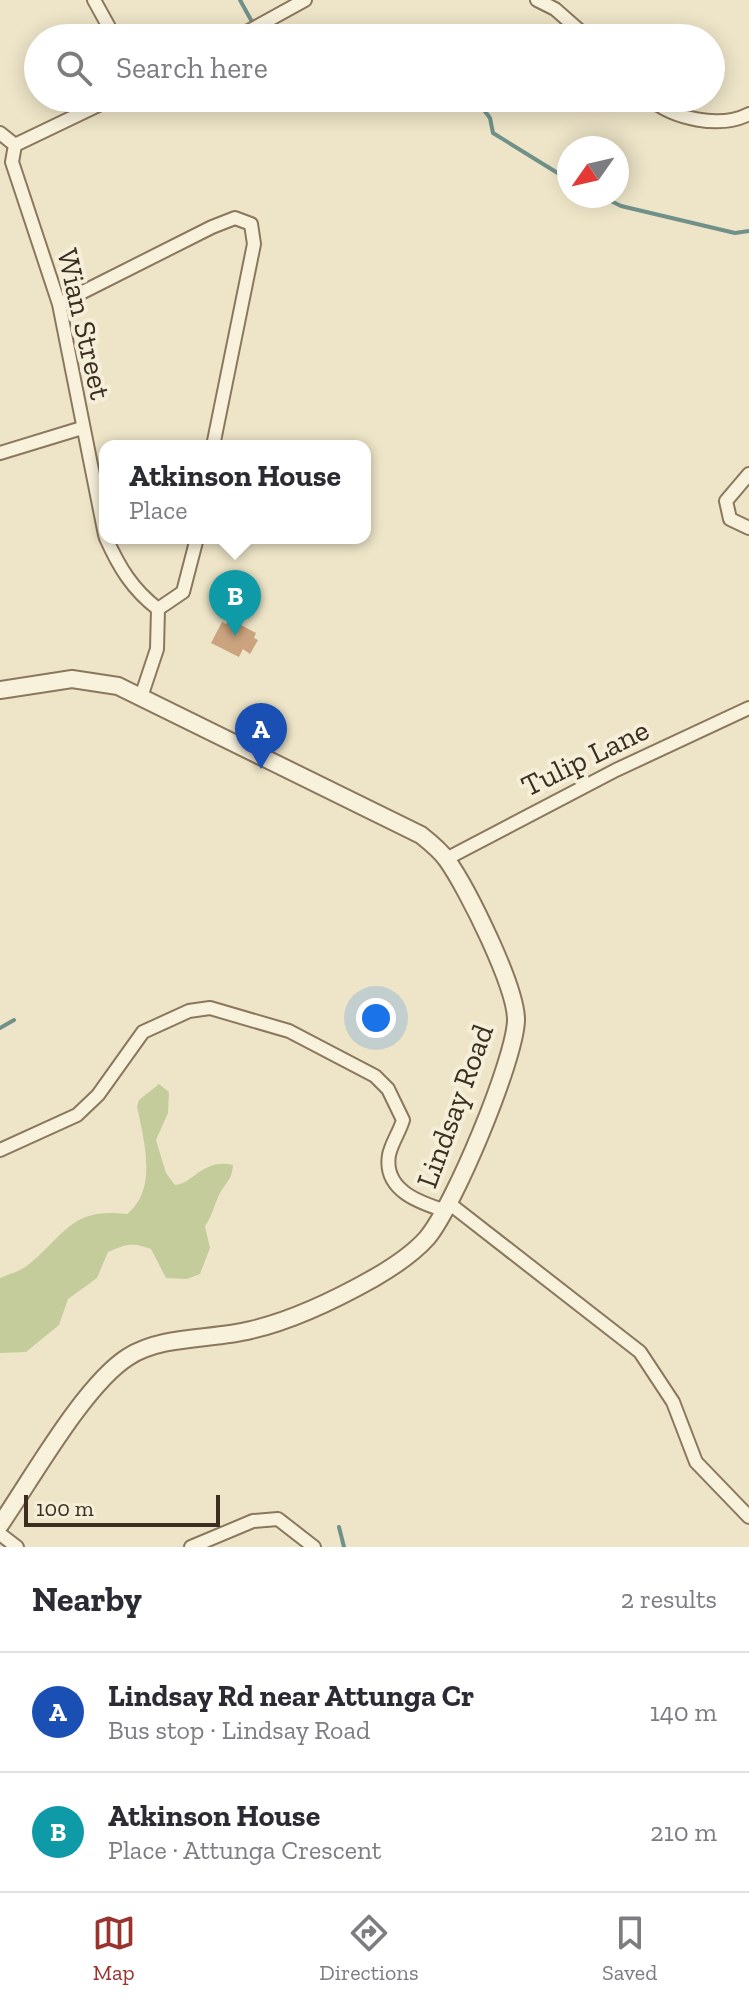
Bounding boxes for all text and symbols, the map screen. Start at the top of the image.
search box [24,24,725,112]
icon: search [52,46,96,90]
text: Search here [116,50,268,86]
north arrow [557,136,629,208]
street label: Wian Street [49,245,119,403]
popup [99,440,371,544]
text: Atkinson House [129,458,341,494]
text: Place [129,494,188,526]
pin: B [209,570,261,636]
pin: A [235,703,287,769]
street label: Tulip Lane [515,712,655,804]
your location [356,998,396,1038]
street label: Lindsay Road [409,1019,501,1193]
scale bar [24,1491,220,1527]
text: 100 m [36,1495,94,1522]
text: Nearby [32,1579,142,1620]
text: 2 results [621,1583,717,1615]
text: Lindsay Rd near Attunga Cr [108,1678,474,1714]
text: A [49,1696,67,1728]
text: 140 m [650,1696,717,1728]
text: Bus stop · Lindsay Road [108,1714,370,1746]
text: Atkinson House [108,1798,320,1834]
text: B [50,1816,66,1848]
text: 210 m [650,1816,717,1848]
text: Place · Attunga Crescent [108,1834,381,1866]
tab: Map [92,1911,136,1986]
tab: Directions [319,1911,419,1986]
tab: Saved [602,1911,657,1986]

